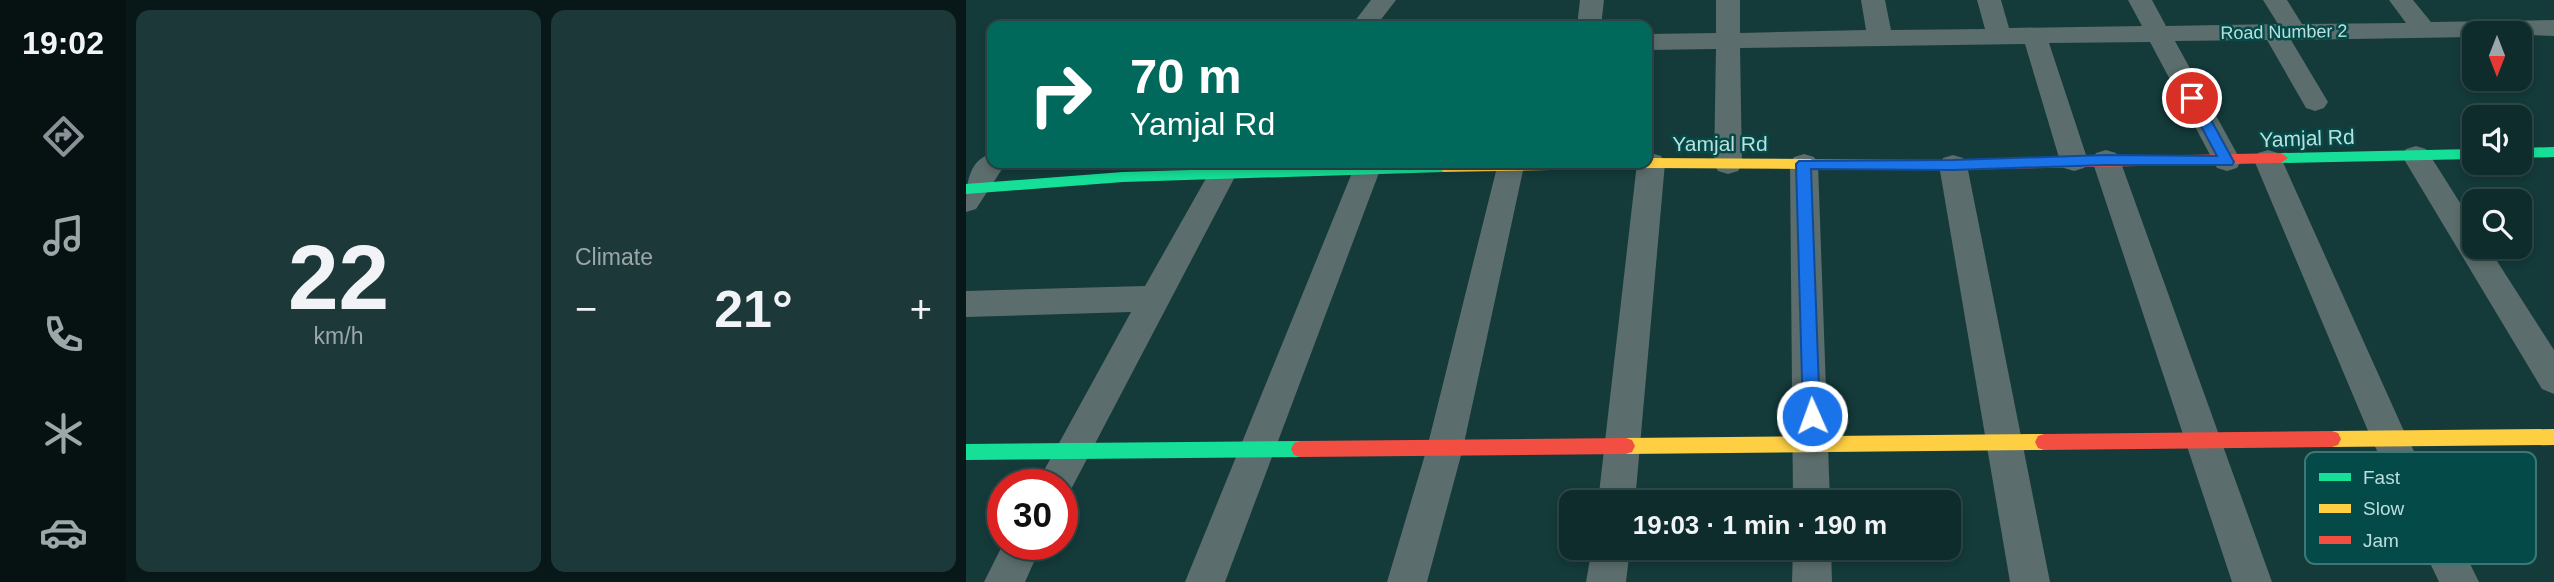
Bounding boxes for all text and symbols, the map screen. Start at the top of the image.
street label: Road Number 2 [2220,21,2348,43]
north arrow [2462,21,2532,91]
map controls [2462,21,2532,259]
text: 19:02 [22,25,104,61]
icon: right [1015,49,1106,140]
text: 70 m [1130,49,1242,103]
pin [2162,68,2222,128]
icon: arrive [2173,79,2211,117]
button: sound [2462,105,2532,175]
text: Yamjal Rd [1130,106,1275,142]
icon: directions [39,112,88,161]
street label: Yamjal Rd [2259,125,2355,151]
street label: Yamjal Rd [1672,132,1768,155]
button: search [2462,189,2532,259]
icon: music [39,211,88,260]
text: 22 [288,227,389,328]
text: Climate [575,244,653,270]
text: 21° [714,280,793,338]
text: − [575,288,597,330]
text: + [910,288,932,330]
icon: phone [39,310,88,359]
text: km/h [314,323,363,349]
position arrow [1775,379,1849,453]
icon: climate [39,409,88,458]
legend [2305,452,2536,564]
text: Fast [2363,467,2401,488]
speed limit sign: 30 [987,469,1078,560]
text: Slow [2363,498,2404,519]
icon: car [39,508,88,557]
text: 19:03 · 1 min · 190 m [1633,510,1887,540]
text: Jam [2363,530,2399,551]

